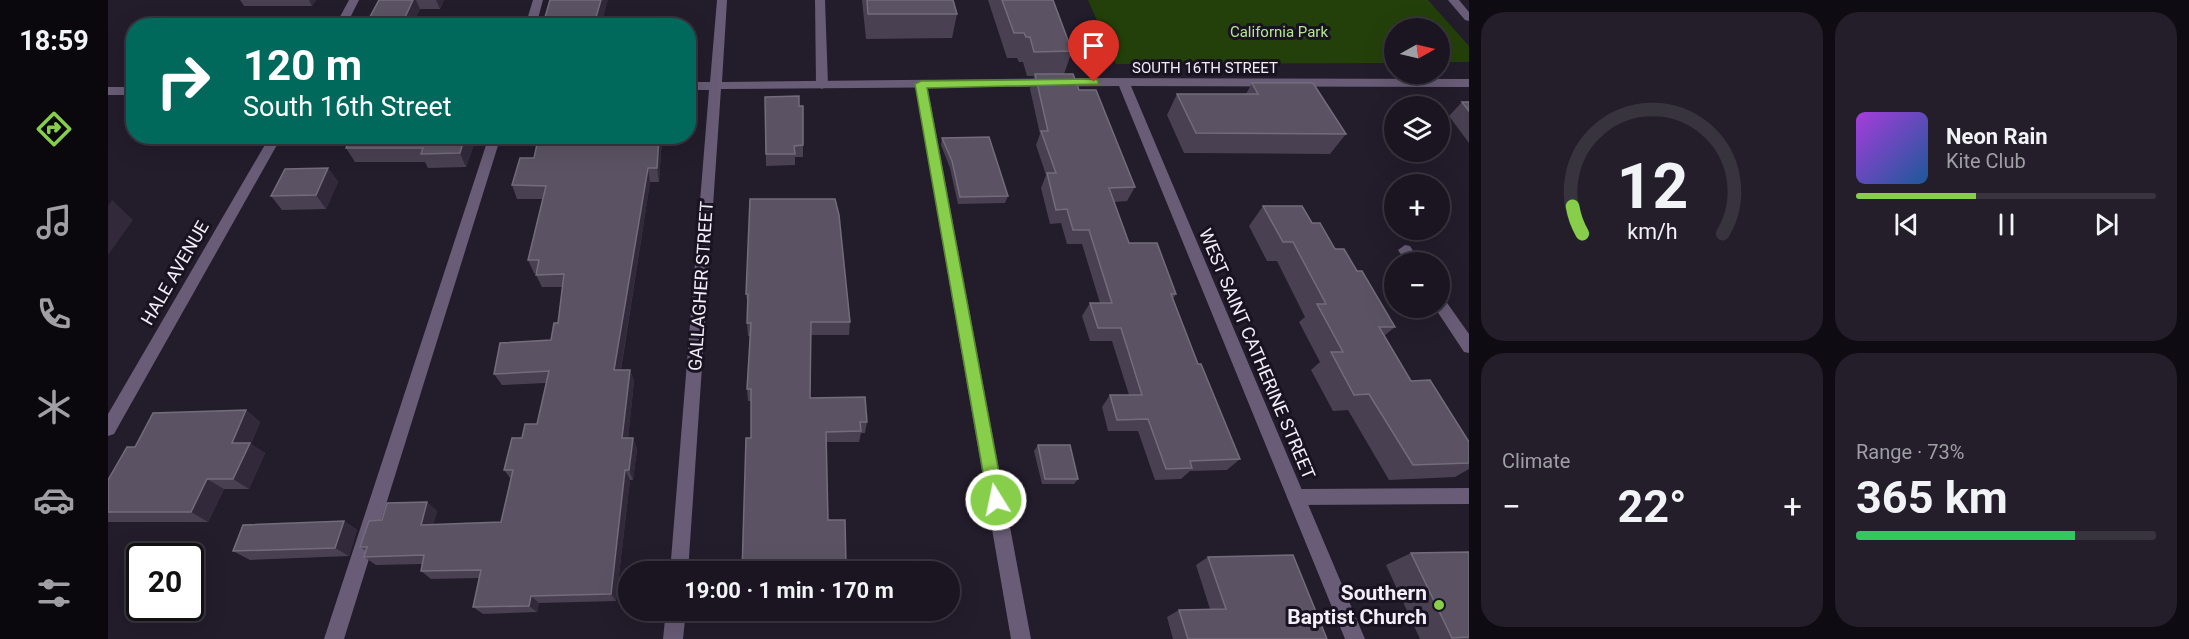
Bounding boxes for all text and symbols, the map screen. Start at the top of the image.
north arrow [1384,18,1450,84]
map controls [1384,18,1450,318]
pin [1068,20,1119,82]
park label: California Park [1230,23,1328,41]
text: 18:59 [19,25,89,57]
icon: arrive [1077,29,1110,62]
text: 120 m [243,41,362,90]
icon: right [144,42,222,120]
street label: SOUTH 16TH STREET [1132,59,1278,77]
text: South 16th Street [243,91,452,123]
button: layers [1384,96,1450,162]
icon: directions [33,108,75,150]
text: Neon Rain [1946,124,2048,149]
text: Kite Club [1946,149,2026,173]
text: 12 [1616,150,1688,223]
button: + [1384,174,1450,240]
street label: GALLAGHER STREET [684,200,717,371]
icon: music [33,201,75,243]
icon: previous [1890,208,1923,241]
icon: pause [1990,208,2023,241]
icon: next [2090,208,2123,241]
street label: HALE AVENUE [136,217,213,328]
text: km/h [1627,219,1677,244]
street label: WEST SAINT CATHERINE STREET [1195,225,1320,482]
button: − [1384,252,1450,318]
icon: phone [33,293,75,335]
icon: climate [33,386,75,428]
text: Range · 73% [1856,440,1964,464]
text: Climate [1502,449,1570,473]
position arrow [964,468,1028,532]
text: 365 km [1856,471,2008,524]
icon: car [33,479,75,521]
text: 22° [1617,480,1687,533]
text: − [1502,487,1521,526]
text: + [1783,487,1802,526]
speed limit sign: 20 [126,543,204,621]
icon: filters [33,572,75,614]
text: 19:00 · 1 min · 170 m [684,578,894,603]
place label: Southern Baptist Church [1287,581,1427,629]
marker: Southern Baptist Church [1432,598,1446,612]

